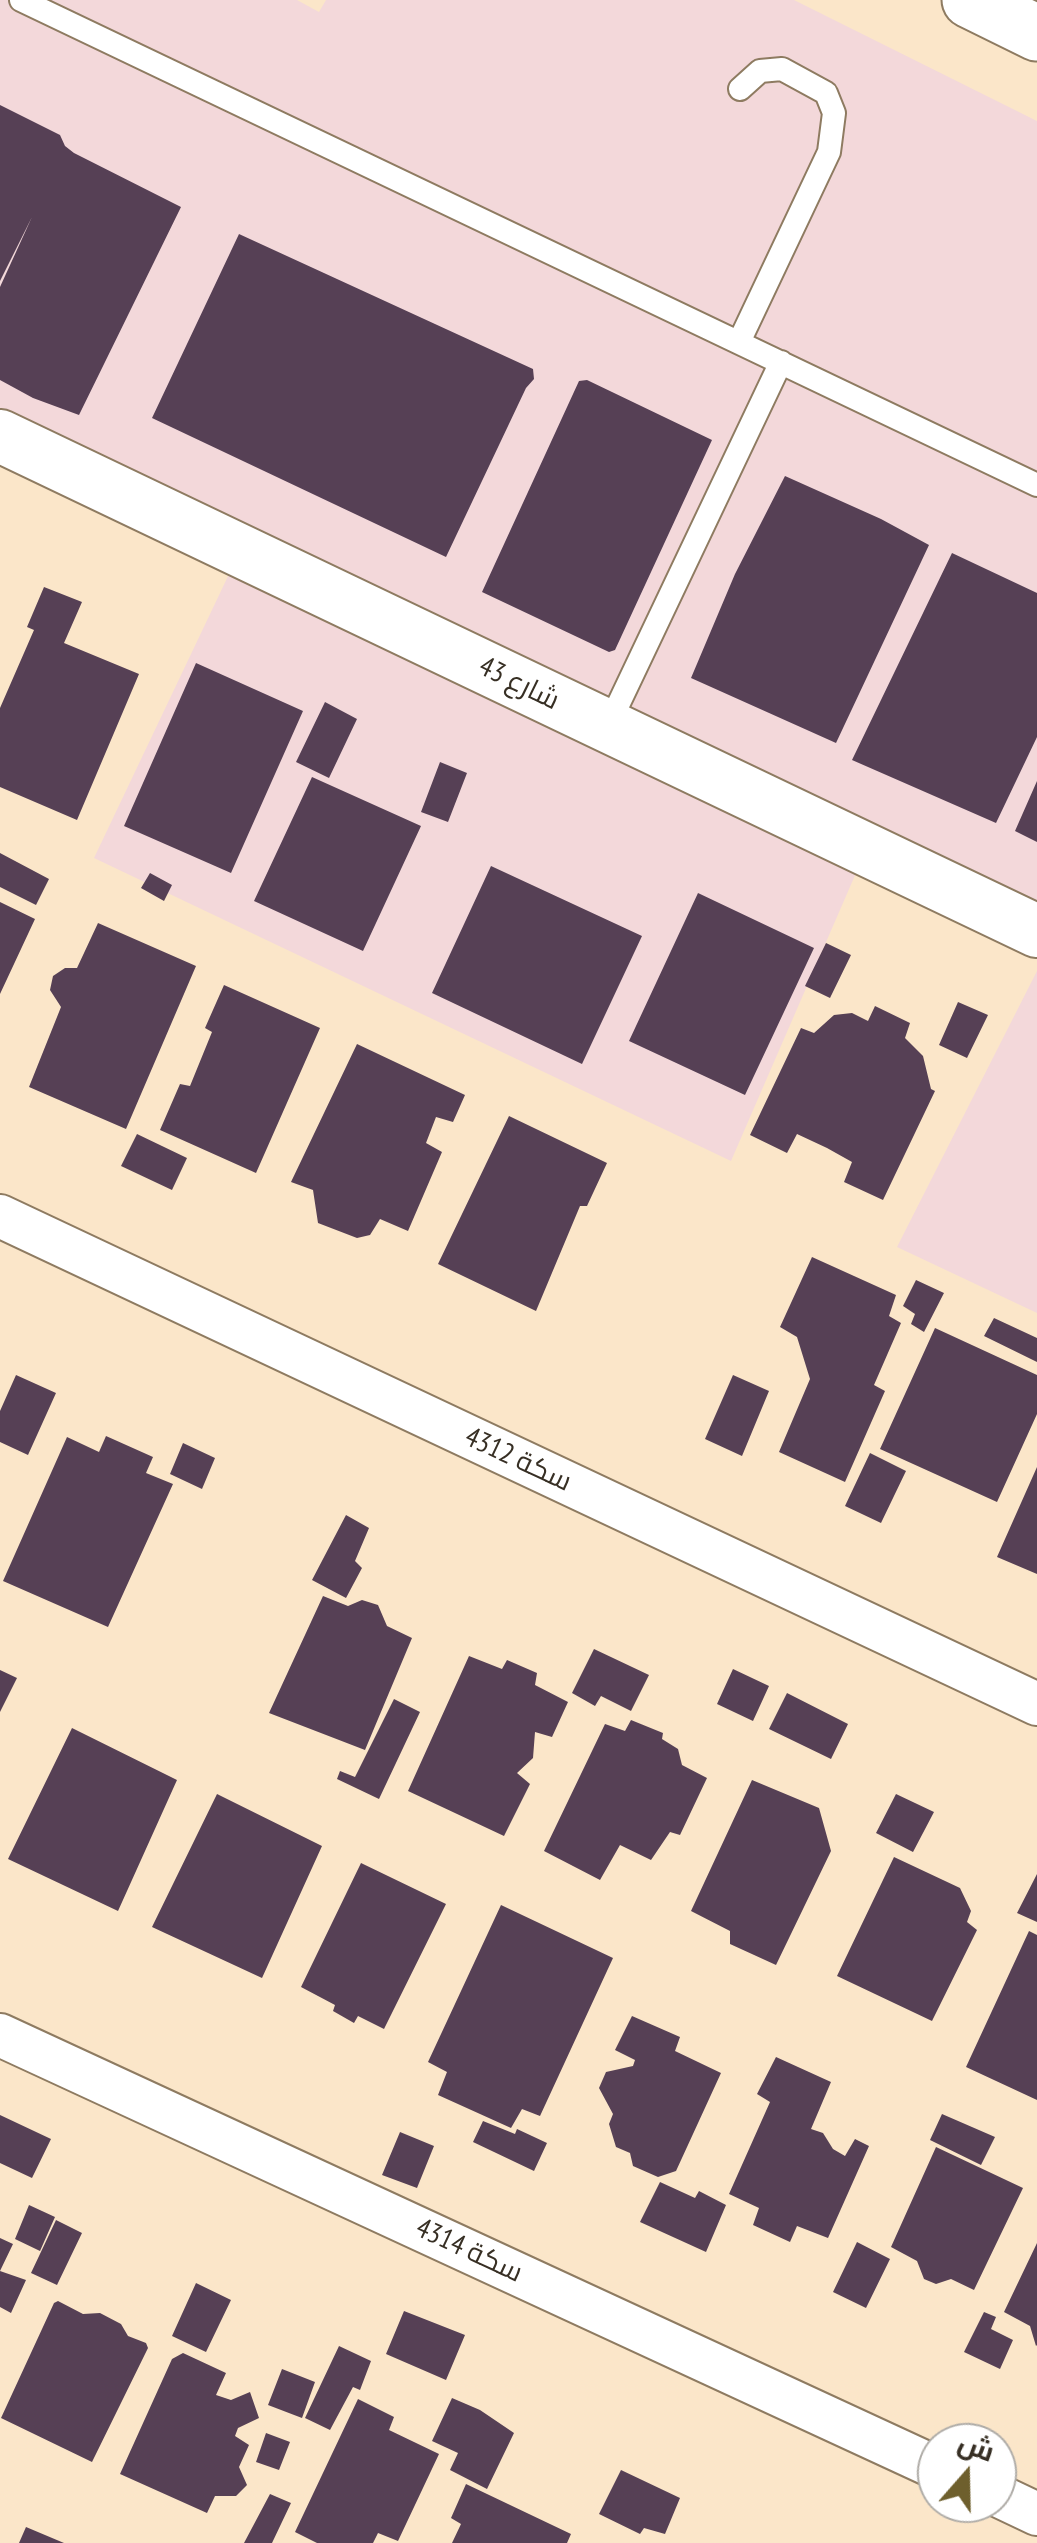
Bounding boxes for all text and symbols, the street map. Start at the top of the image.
street label: شارع 43 [473,650,565,718]
street label: سكة 4312 [459,1421,577,1499]
street label: سكة 4314 [410,2212,528,2290]
north arrow [917,2423,1017,2523]
text: ش [954,2423,1000,2470]

